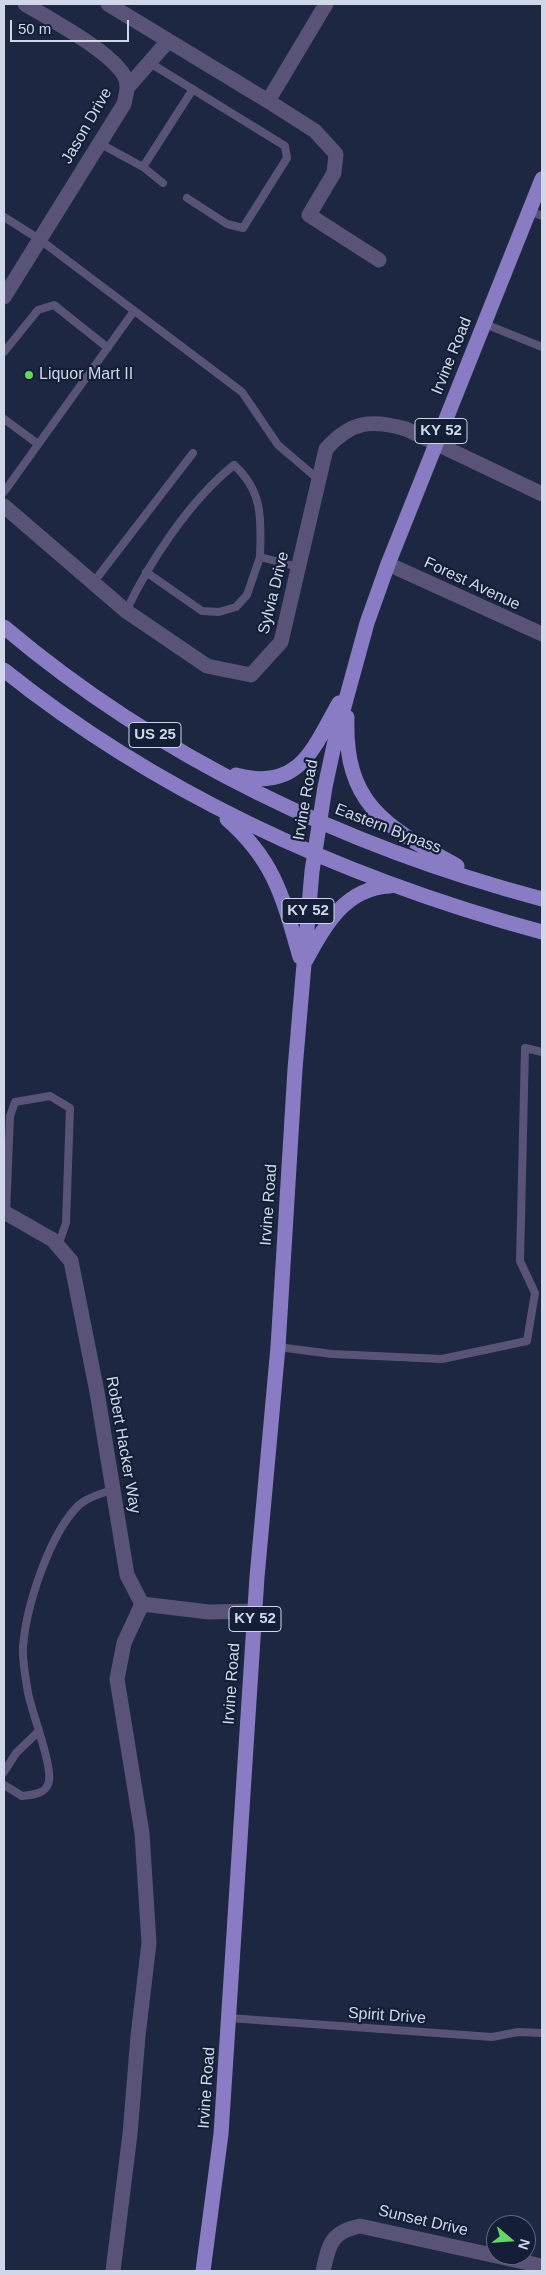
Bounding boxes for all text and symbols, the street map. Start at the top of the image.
scale bar [12,10,131,42]
text: 50 m [18,20,51,37]
street label: Jason Drive [58,85,116,167]
street label: Irvine Road [428,314,476,398]
place label: Liquor Mart II [39,365,133,385]
marker: Liquor Mart II [23,369,35,381]
road number: KY 52 [415,418,467,444]
street label: Sylvia Drive [254,550,294,636]
street label: Forest Avenue [421,553,523,615]
road number: US 25 [129,722,181,748]
street label: Irvine Road [289,758,323,842]
street label: Eastern Bypass [332,800,444,858]
road number: KY 52 [282,898,334,924]
street label: Irvine Road [257,1164,281,1246]
street label: Robert Hacker Way [101,1375,145,1515]
road number: KY 52 [229,1606,281,1632]
street label: Irvine Road [220,1643,244,1725]
street label: Spirit Drive [347,2004,427,2028]
street label: Irvine Road [195,2047,219,2129]
street label: Sunset Drive [376,2201,470,2241]
north arrow [486,2215,536,2265]
text: N [515,2237,533,2252]

